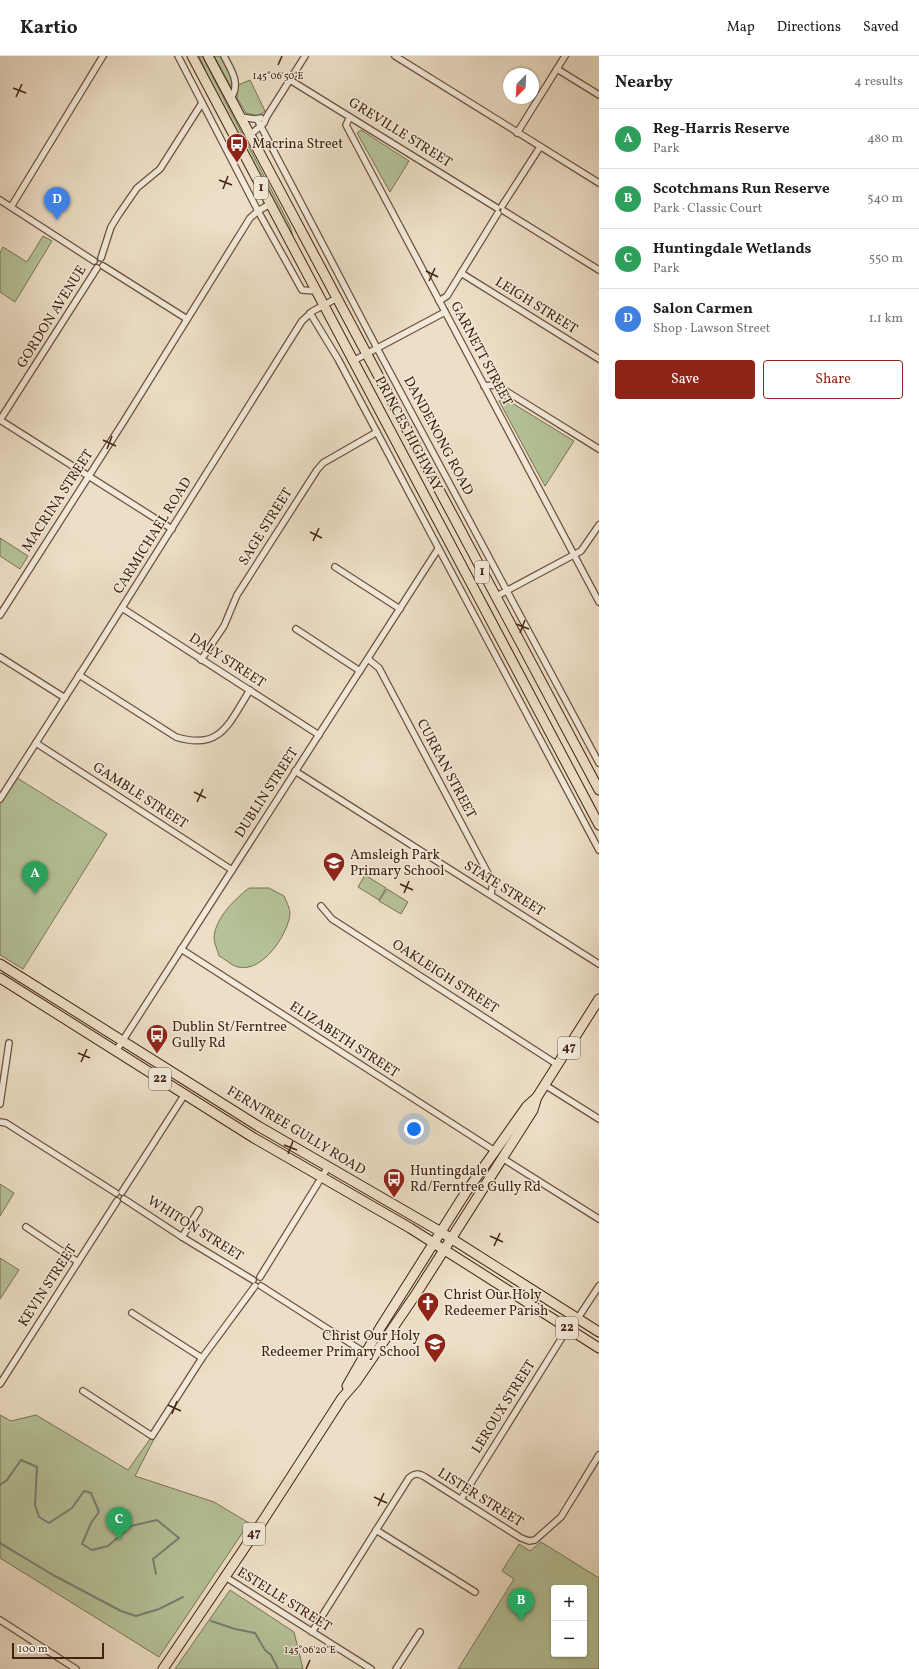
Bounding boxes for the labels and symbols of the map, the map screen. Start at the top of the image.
north arrow [503,68,539,104]
text: 145°06'50"E [253,69,303,83]
street label: GREVILLE STREET [345,93,455,173]
bus stop icon: Macrina Street [224,131,250,164]
place label: Macrina Street [252,135,343,154]
road number: 1 [254,177,268,199]
pin: D [44,187,70,220]
street label: GORDON AVENUE [13,262,91,372]
street label: LEIGH STREET [491,273,581,339]
street label: GARNETT STREET [445,298,517,410]
street label: PRINCES HIGHWAY [370,373,446,495]
street label: DANDENONG ROAD [399,373,477,499]
street label: MACRINA STREET [18,446,98,556]
street label: CARMICHAEL ROAD [109,474,197,598]
street label: SAGE STREET [235,485,297,569]
road number: 1 [475,561,489,583]
street label: DALY STREET [185,629,269,693]
street label: CURRAN STREET [412,716,480,822]
street label: DUBLIN STREET [231,744,303,842]
street label: GAMBLE STREET [89,758,191,834]
place label: Amsleigh Park Primary School [350,846,444,881]
school or university icon: Amsleigh Park Primary School [321,850,347,883]
street label: STATE STREET [460,857,548,921]
pin: A [22,861,48,894]
street label: OAKLEIGH STREET [388,935,502,1019]
street label: ELIZABETH STREET [285,997,403,1083]
place label: Dublin St/Ferntree Gully Rd [172,1018,287,1053]
bus stop icon: Dublin St/Ferntree Gully Rd [144,1022,170,1055]
road number: 47 [558,1037,580,1059]
road number: 22 [149,1068,171,1090]
street label: FERNTREE GULLY ROAD [223,1082,369,1180]
your location [404,1119,424,1139]
place label: Huntingdale Rd/Ferntree Gully Rd [410,1162,541,1197]
bus stop icon: Huntingdale Rd/Ferntree Gully Rd [381,1166,407,1199]
street label: WHITON STREET [143,1192,247,1266]
street label: KEVIN STREET [14,1241,82,1331]
place label: Christ Our Holy Redeemer Parish [444,1286,548,1321]
church icon: Christ Our Holy Redeemer Parish [415,1290,441,1323]
road number: 22 [556,1317,578,1339]
place label: Christ Our Holy Redeemer Primary School [261,1327,420,1362]
school or university icon: Christ Our Holy Redeemer Primary School [422,1331,448,1364]
street label: LEROUX STREET [468,1357,540,1457]
street label: LISTER STREET [433,1464,527,1532]
pin: C [106,1507,132,1540]
road number: 47 [243,1523,265,1545]
street label: ESTELLE STREET [233,1563,335,1637]
pin: B [508,1588,534,1621]
scale bar [12,1641,104,1660]
text: 145°06'20"E [284,1643,336,1657]

